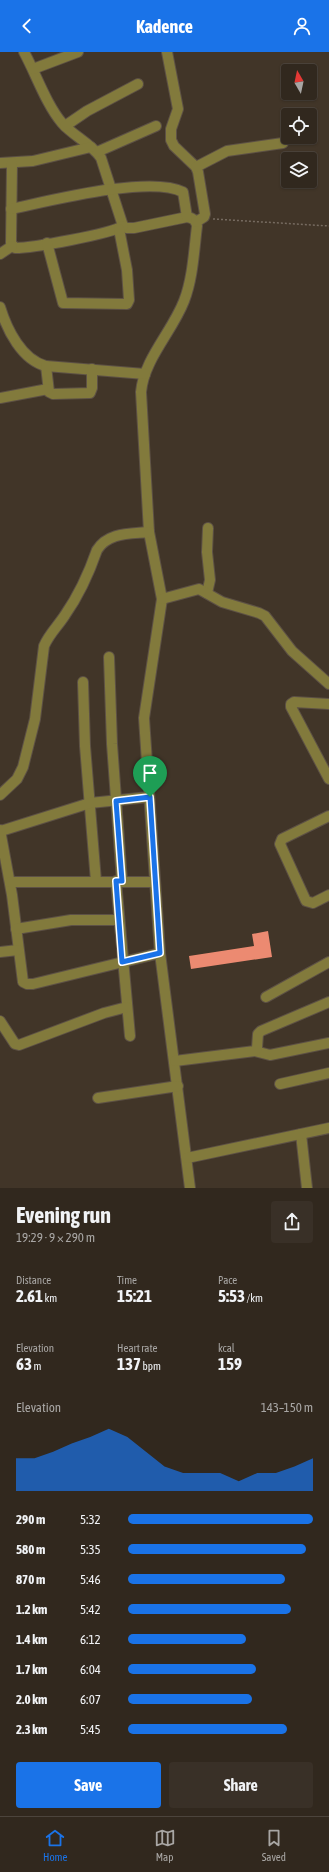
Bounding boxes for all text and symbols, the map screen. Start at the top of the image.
icon: back [16,15,38,37]
icon: person [291,15,313,37]
text: Kadence [136,16,193,37]
north arrow [281,64,317,100]
map controls [281,64,317,188]
button: locate [281,108,317,144]
button: layers [281,152,317,188]
pin [133,756,167,797]
icon: arrive [139,762,161,784]
button: share [271,1201,313,1243]
text: Evening run [16,1202,111,1228]
text: 19:29 · 9 × 290 m [16,1230,95,1245]
text: Distance [16,1274,51,1286]
text: Time [117,1274,137,1286]
text: Pace [218,1274,237,1286]
text: 2.61 [16,1286,43,1306]
text: 15:21 [117,1286,152,1306]
text: 5:53 [218,1286,245,1306]
text: km [43,1292,57,1304]
text: /km [245,1292,263,1304]
text: Elevation [16,1342,54,1354]
text: Heart rate [117,1342,158,1354]
text: kcal [218,1342,235,1354]
text: 63 [16,1354,32,1374]
text: 137 [117,1354,141,1374]
text: 159 [218,1354,242,1374]
text: m [32,1360,41,1372]
text: bpm [141,1360,161,1372]
text: Elevation [16,1400,61,1415]
text: 143–150 m [261,1400,313,1415]
text: 290 m [16,1512,45,1527]
text: 5:32 [80,1512,101,1527]
text: 580 m [16,1542,45,1557]
text: 5:35 [80,1542,101,1557]
text: 870 m [16,1572,45,1587]
text: 5:46 [80,1572,101,1587]
text: 1.2 km [16,1602,47,1617]
text: 5:42 [80,1602,101,1617]
text: 1.4 km [16,1632,47,1647]
text: 6:12 [80,1632,101,1647]
text: 1.7 km [16,1662,47,1677]
text: 6:04 [80,1662,101,1677]
text: 2.0 km [16,1692,47,1707]
text: 6:07 [80,1692,101,1707]
text: 2.3 km [16,1722,47,1737]
text: 5:45 [80,1722,101,1737]
button: Save [16,1762,161,1808]
button: Share [169,1762,313,1808]
tab: Home [43,1827,68,1863]
tab: Map [154,1827,176,1863]
tab: Saved [262,1827,286,1863]

